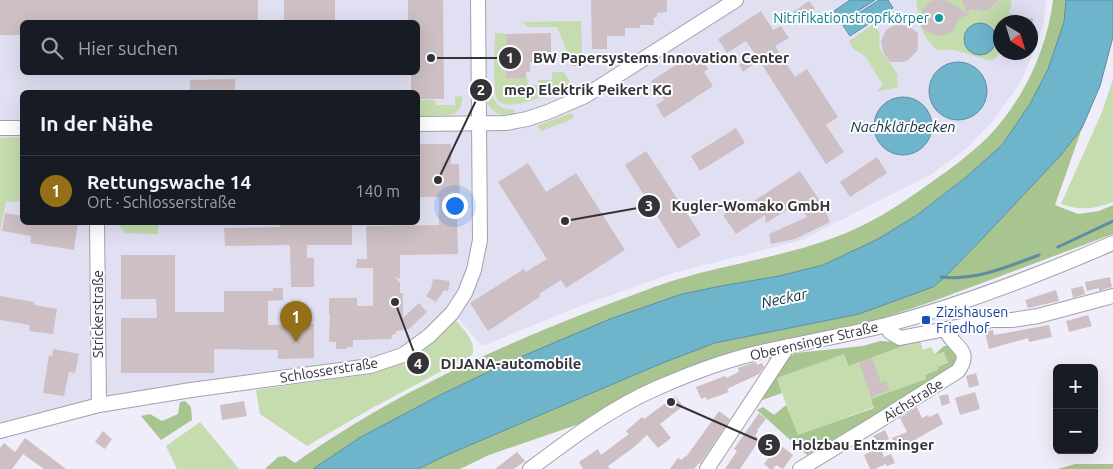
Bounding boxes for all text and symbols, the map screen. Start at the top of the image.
place label: Nitrifikationstropfkörper [773,10,930,26]
marker: Nitrifikationstropfkörper [933,12,945,24]
north arrow [993,15,1038,60]
search box [20,20,420,75]
icon: search [38,34,66,62]
text: Hier suchen [78,37,178,59]
callout: BW Papersystems Innovation Center [498,43,799,73]
text: 1 [506,49,514,66]
text: BW Papersystems Innovation Center [533,49,790,66]
callout: mep Elektrik Peikert KG [469,75,681,105]
text: 2 [477,81,485,98]
text: mep Elektrik Peikert KG [504,81,672,98]
text: In der Nähe [40,111,153,135]
water label: Nachklärbecken [850,118,956,135]
text: Rettungswache 14 [87,171,251,193]
text: 1 [51,182,61,200]
text: 140 m [355,182,400,200]
callout: Kugler-Womako GmbH [637,191,841,221]
text: Ort · Schlosserstraße [87,193,236,211]
your location [442,193,468,219]
text: 3 [645,197,653,214]
text: Kugler-Womako GmbH [672,197,830,214]
street label: Strickerstraße [90,270,106,358]
water label: Neckar [760,285,810,311]
pin: 1 [280,301,312,342]
place label: Zizishausen Friedhof [936,304,1008,336]
marker: Zizishausen Friedhof [920,314,932,326]
street label: Oberensinger Straße [748,318,880,364]
callout: DIJANA-automobile [405,348,591,378]
street label: Schlosserstraße [279,354,379,386]
text: 4 [414,355,422,372]
text: DIJANA-automobile [441,355,581,372]
map controls [1053,364,1098,454]
button: + [1053,364,1098,409]
street label: Aichstraße [880,375,946,425]
button: − [1053,409,1098,454]
callout: Holzbau Entzminger [757,430,944,460]
text: 5 [765,436,773,453]
text: Holzbau Entzminger [792,436,935,453]

